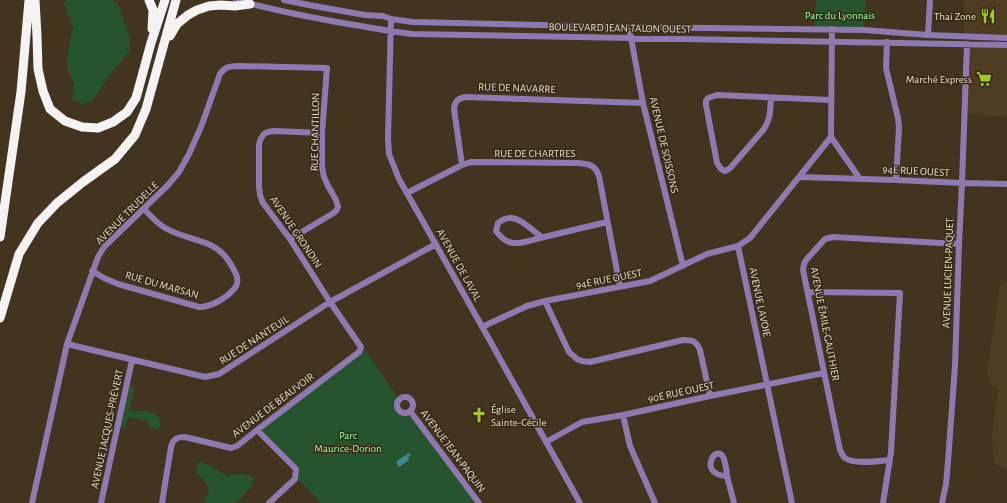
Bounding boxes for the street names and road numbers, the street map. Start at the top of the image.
street label: BOULEVARD JEAN-TALON OUEST [548,21,692,35]
street label: RUE DE NAVARRE [478,81,557,95]
street label: RUE CHANTILLON [309,93,321,171]
street label: AVENUE DE SOISSONS [648,96,680,194]
street label: RUE DE CHARTRES [494,148,576,159]
street label: 94E RUE OUEST [882,164,950,178]
street label: AVENUE TRUDELLE [93,179,161,247]
street label: AVENUE GRONDIN [268,194,324,270]
street label: AVENUE LUCIEN-PAQUET [941,217,955,329]
street label: AVENUE DE LAVAL [435,227,484,303]
street label: AVENUE LAVOIE [747,266,773,339]
street label: AVENUE ÉMILE-GAUTHIER [809,266,842,382]
street label: 94E RUE OUEST [575,267,644,291]
street label: RUE DU MARSAN [124,269,200,301]
street label: RUE DE NANTEUIL [217,313,291,367]
street label: AVENUE JACQUES-PRÉVERT [88,368,125,490]
street label: AVENUE DE BEAUVOIR [230,371,316,439]
street label: 90E RUE OUEST [647,379,716,404]
street label: AVENUE JEAN-PAQUIN [418,408,488,494]

